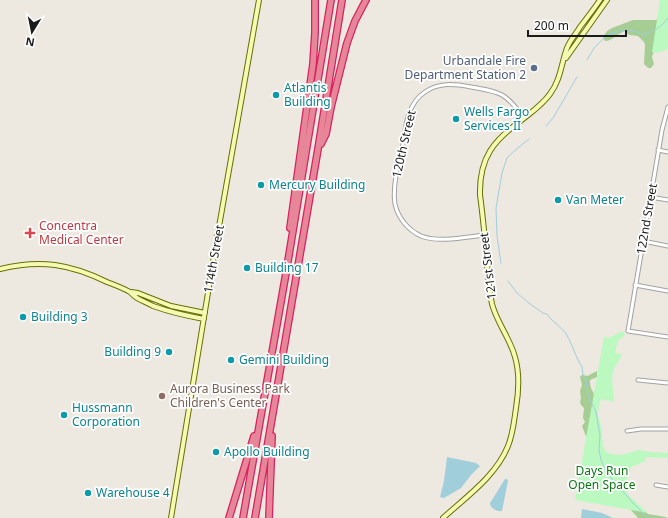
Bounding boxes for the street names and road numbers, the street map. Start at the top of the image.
street label: 120th Street [387,108,420,179]
street label: 122nd Street [632,181,661,256]
street label: 114th Street [199,223,228,294]
street label: 121st Street [475,231,500,300]

